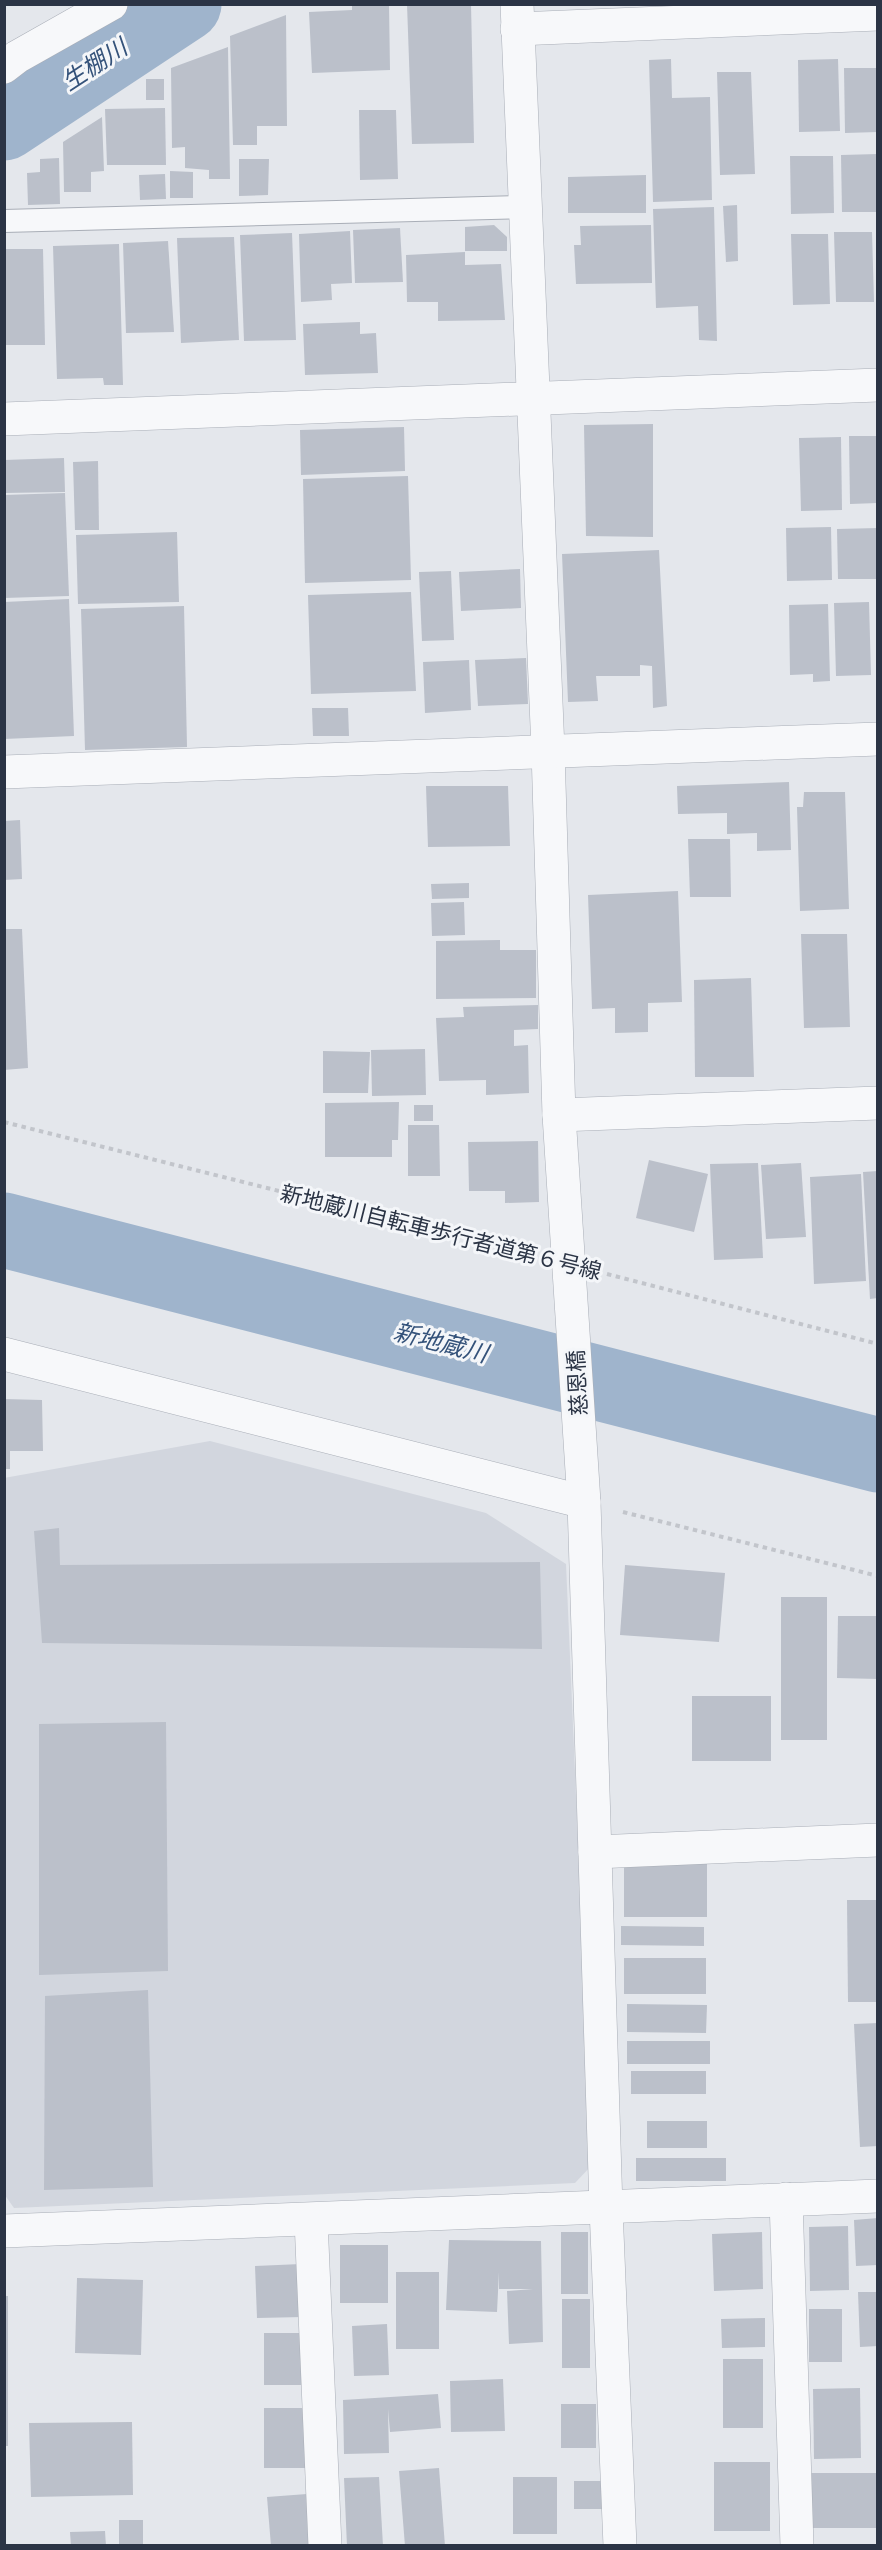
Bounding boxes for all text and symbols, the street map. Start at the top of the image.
water label: 生棚川 [56,30,135,96]
street label: 新地蔵川自転車歩行者道第６号線 [278,1178,604,1286]
water label: 新地蔵川 [391,1316,494,1369]
street label: 慈恩橋 [561,1349,593,1417]

